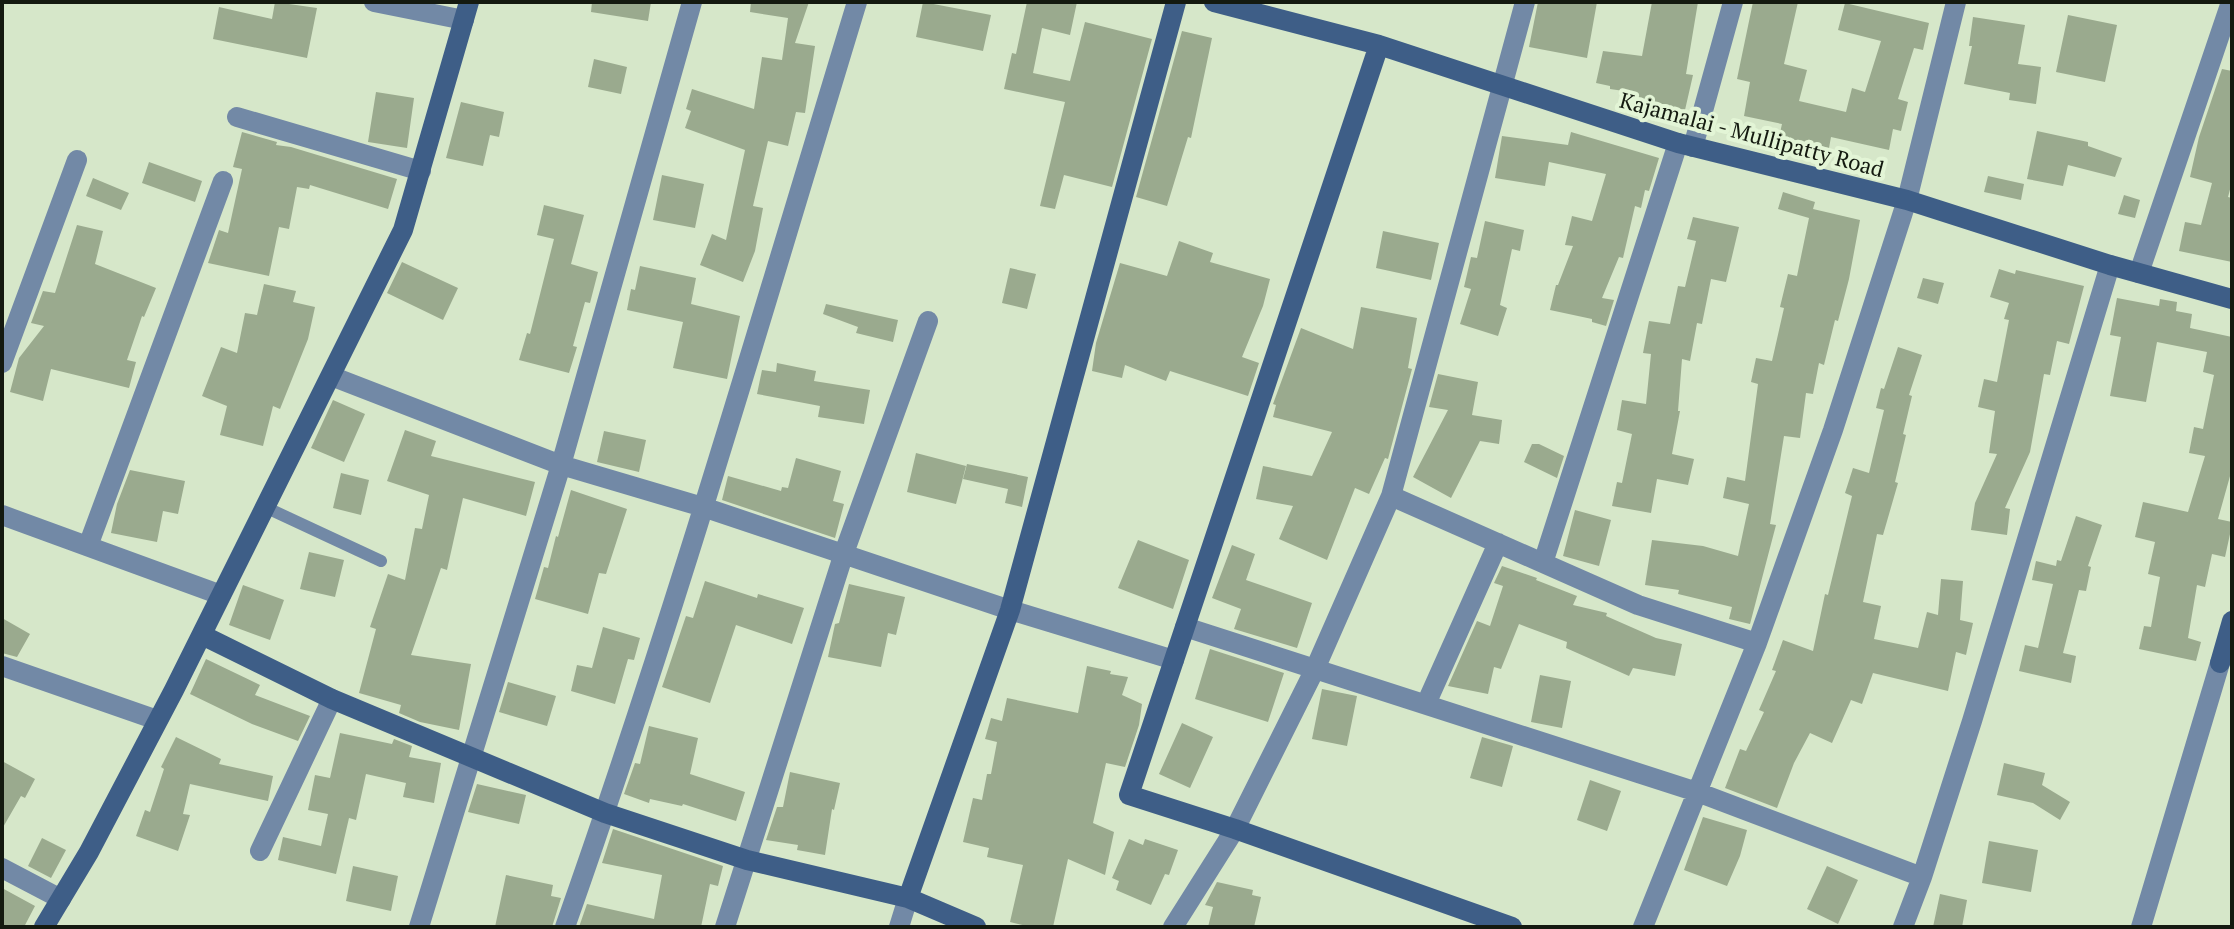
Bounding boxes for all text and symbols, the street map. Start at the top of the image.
street label: Kajamalai - Mullipatty Road [1617,85,1887,183]

